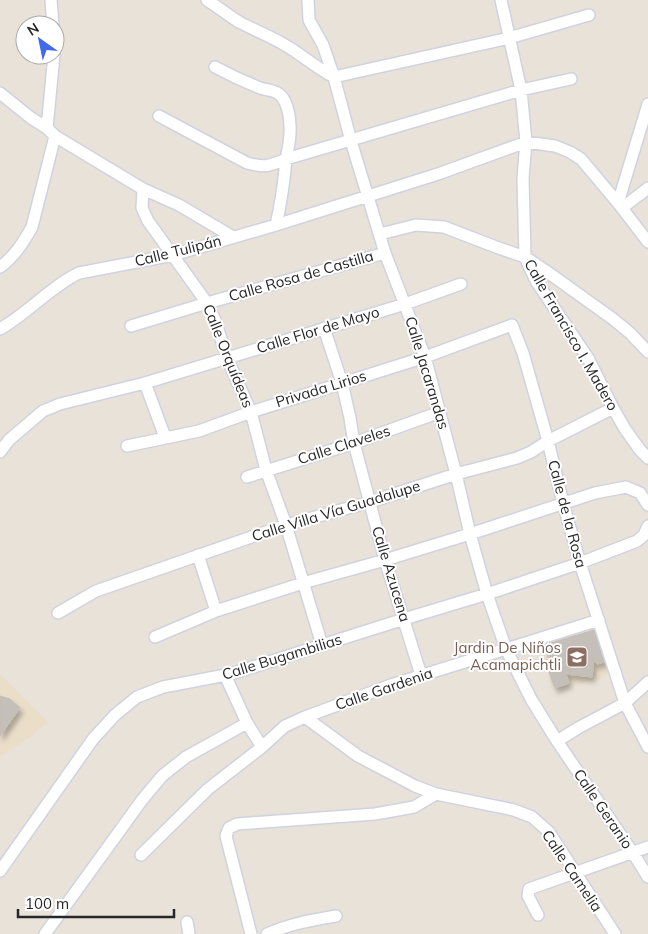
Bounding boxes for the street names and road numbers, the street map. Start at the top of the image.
street label: Calle Tulipán [133,231,223,270]
street label: Calle Rosa de Castilla [226,246,375,305]
street label: Calle Francisco I. Madero [520,256,623,414]
street label: Calle Orquídeas [199,301,258,410]
street label: Calle Flor de Mayo [254,302,382,357]
street label: Calle Jacarandas [401,314,454,432]
street label: Privada Lirios [273,366,369,411]
street label: Calle Claveles [295,421,393,468]
street label: Calle de la Rosa [544,458,591,570]
street label: Calle Villa Vía Guadalupe [249,476,422,545]
street label: Calle Azucena [368,524,415,624]
street label: Calle Bugambilias [220,629,344,684]
street label: Calle Gardenia [332,663,435,714]
street label: Calle Geranio [570,765,637,852]
street label: Calle Camelia [538,826,607,915]

